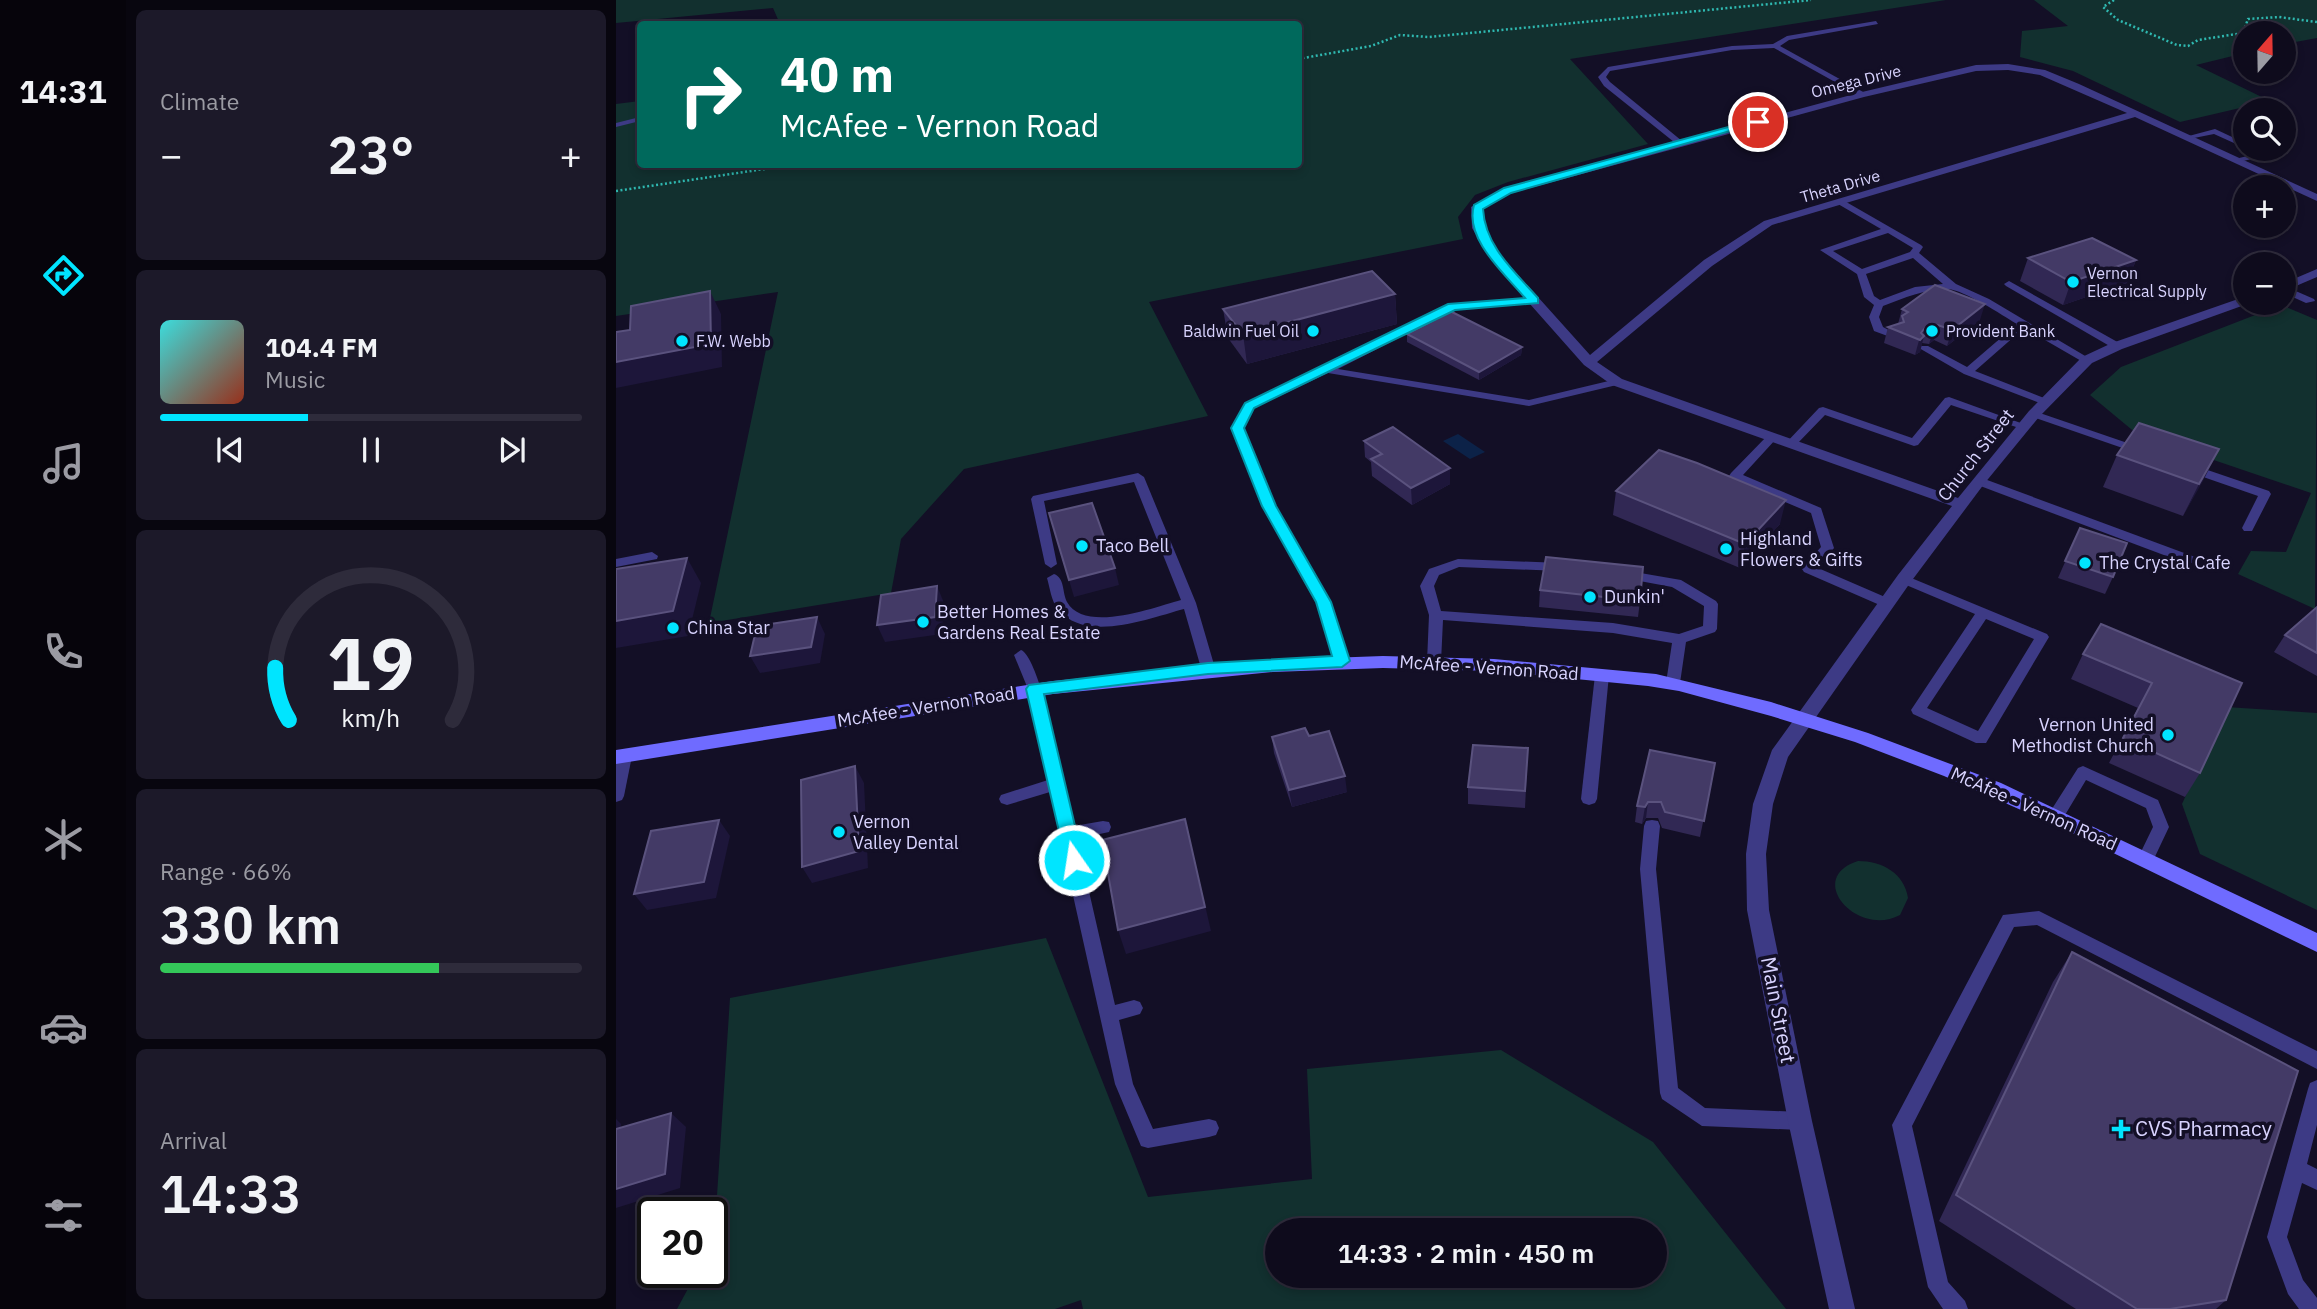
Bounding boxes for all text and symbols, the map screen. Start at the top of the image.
north arrow [2233,21,2296,84]
map controls [2233,21,2296,315]
text: 40 m [780,42,894,105]
icon: right [665,49,756,140]
street label: Omega Drive [1809,60,1903,102]
text: 14:31 [19,70,107,112]
text: Climate [160,86,239,116]
pin [1728,92,1788,152]
button: search [2233,98,2296,161]
icon: arrive [1739,103,1777,141]
text: McAfee - Vernon Road [780,104,1099,146]
text: 23° [328,121,414,188]
text: − [160,130,183,179]
text: + [559,130,582,179]
street label: Theta Drive [1798,165,1882,207]
button: + [2233,175,2296,238]
icon: directions [39,251,88,300]
button: − [2233,252,2296,315]
place label: Vernon Electrical Supply [2087,263,2207,301]
marker: Vernon Electrical Supply [2065,274,2081,290]
place label: Baldwin Fuel Oil [1183,321,1299,341]
place label: Provident Bank [1946,321,2056,341]
marker: Baldwin Fuel Oil [1305,323,1321,339]
marker: Provident Bank [1924,323,1940,339]
text: 104.4 FM [265,330,378,364]
place label: F.W. Webb [696,331,771,351]
marker: F.W. Webb [674,333,690,349]
text: Music [265,364,325,394]
street label: Church Street [1932,404,2019,506]
icon: previous [211,431,249,469]
icon: pause [352,431,390,469]
icon: next [493,431,531,469]
icon: music [39,439,88,488]
place label: Highland Flowers & Gifts [1740,527,1863,571]
place label: Taco Bell [1096,534,1169,557]
marker: Taco Bell [1074,538,1090,554]
marker: Highland Flowers & Gifts [1718,541,1734,557]
place label: The Crystal Cafe [2099,551,2231,574]
marker: The Crystal Cafe [2077,555,2093,571]
place label: Dunkin' [1604,585,1665,608]
marker: Dunkin' [1582,589,1598,605]
place label: Better Homes & Gardens Real Estate [937,600,1100,644]
marker: Better Homes & Gardens Real Estate [915,614,931,630]
text: 19 [327,616,415,711]
place label: China Star [687,616,770,639]
marker: China Star [665,620,681,636]
icon: phone [39,627,88,676]
street label: McAfee - Vernon Road [1399,650,1579,685]
street label: McAfee - Vernon Road [835,681,1016,732]
text: km/h [342,701,400,734]
place label: Vernon United Methodist Church [2011,713,2154,757]
marker: Vernon United Methodist Church [2160,727,2176,743]
street label: McAfee - Vernon Road [1947,762,2121,856]
place label: Vernon Valley Dental [853,810,959,854]
icon: climate [39,815,88,864]
position arrow [1037,823,1111,897]
marker: Vernon Valley Dental [831,824,847,840]
text: Range · 66% [160,856,292,886]
text: 330 km [160,891,341,958]
street label: Main Street [1755,954,1803,1065]
icon: car [39,1003,88,1052]
place label: CVS Pharmacy [2135,1114,2272,1142]
marker: CVS Pharmacy [2113,1121,2129,1137]
text: Arrival [160,1125,227,1155]
text: 14:33 [160,1160,301,1227]
icon: filters [39,1191,88,1240]
speed limit sign: 20 [637,1197,728,1288]
text: 14:33 · 2 min · 450 m [1338,1236,1594,1270]

